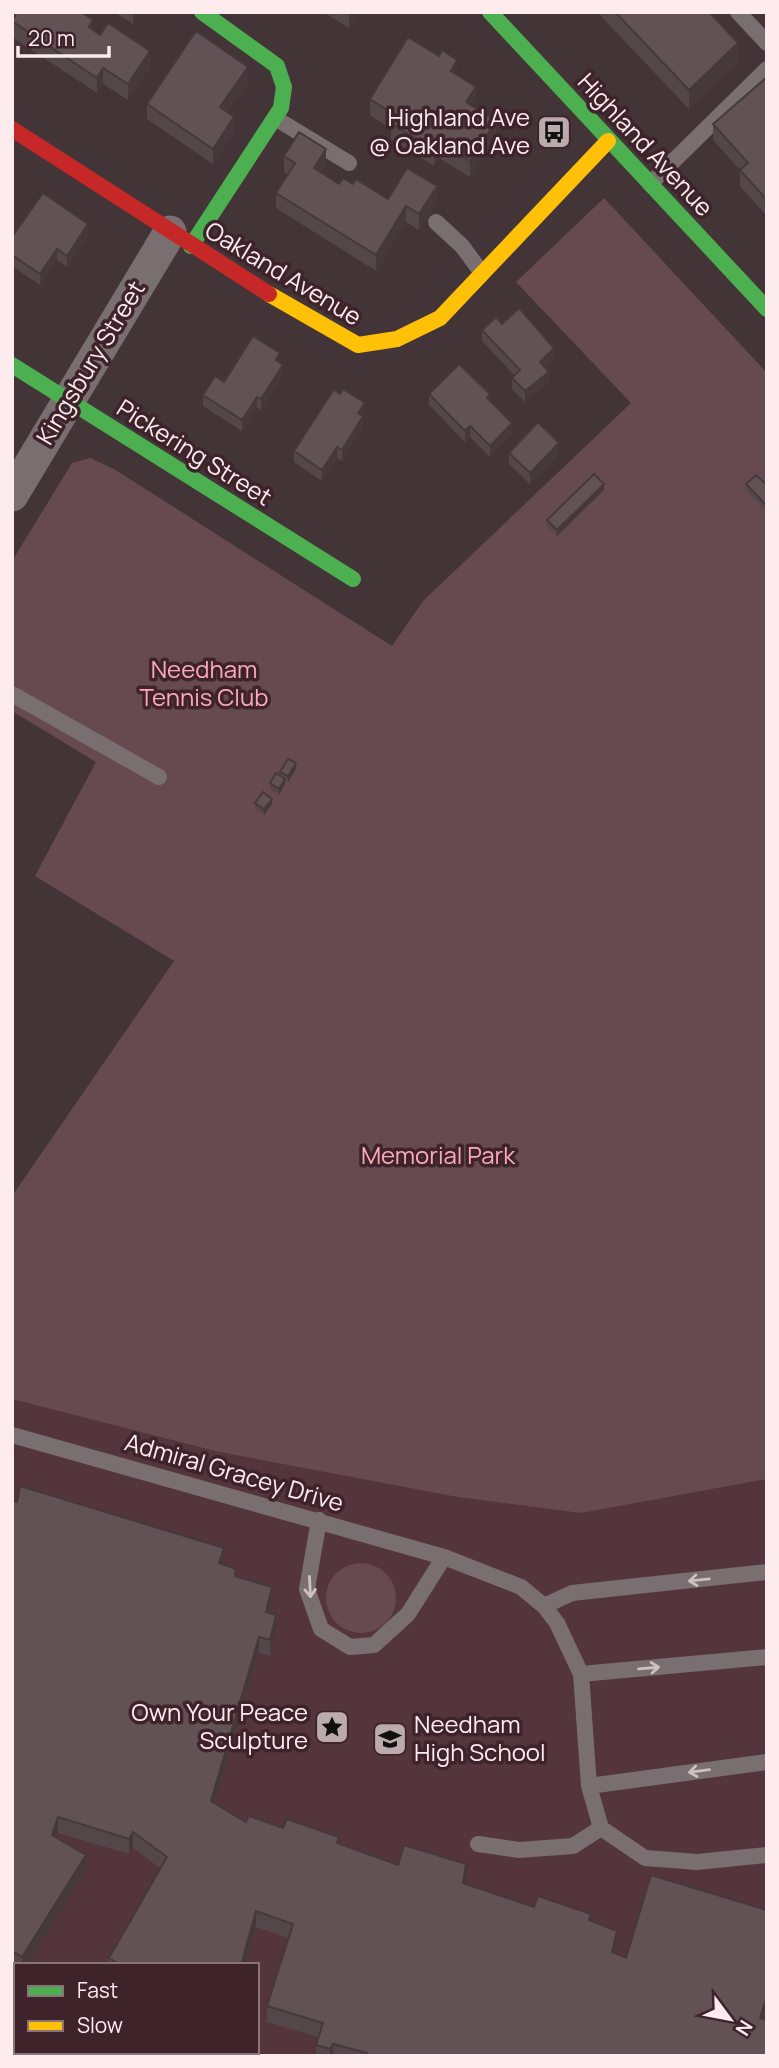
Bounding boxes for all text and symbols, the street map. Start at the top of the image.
scale bar [18,14,108,58]
text: 20 m [28,24,75,52]
street label: Highland Avenue [571,65,721,223]
place label: Highland Ave @ Oakland Ave [369,100,530,161]
bus stop icon: Highland Ave @ Oakland Ave [535,113,573,151]
street label: Oakland Avenue [199,213,368,332]
street label: Kingsbury Street [28,274,152,450]
street label: Pickering Street [111,391,279,513]
park label: Needham Tennis Club [140,652,268,713]
park label: Memorial Park [361,1138,516,1171]
street label: Admiral Gracey Drive [121,1425,348,1519]
one-way arrow [688,1573,711,1586]
one-way arrow [303,1575,316,1598]
one-way arrow [637,1661,660,1674]
place label: Own Your Peace Sculpture [131,1695,308,1756]
place label: Needham High School [414,1707,546,1768]
place icon: Own Your Peace Sculpture [313,1708,351,1746]
school or university icon: Needham High School [371,1720,409,1758]
one-way arrow [688,1765,711,1778]
legend [14,1963,259,2054]
text: Fast [77,1976,118,2004]
north arrow [695,1984,765,2054]
text: Slow [77,2011,123,2039]
text: N [730,2015,759,2041]

